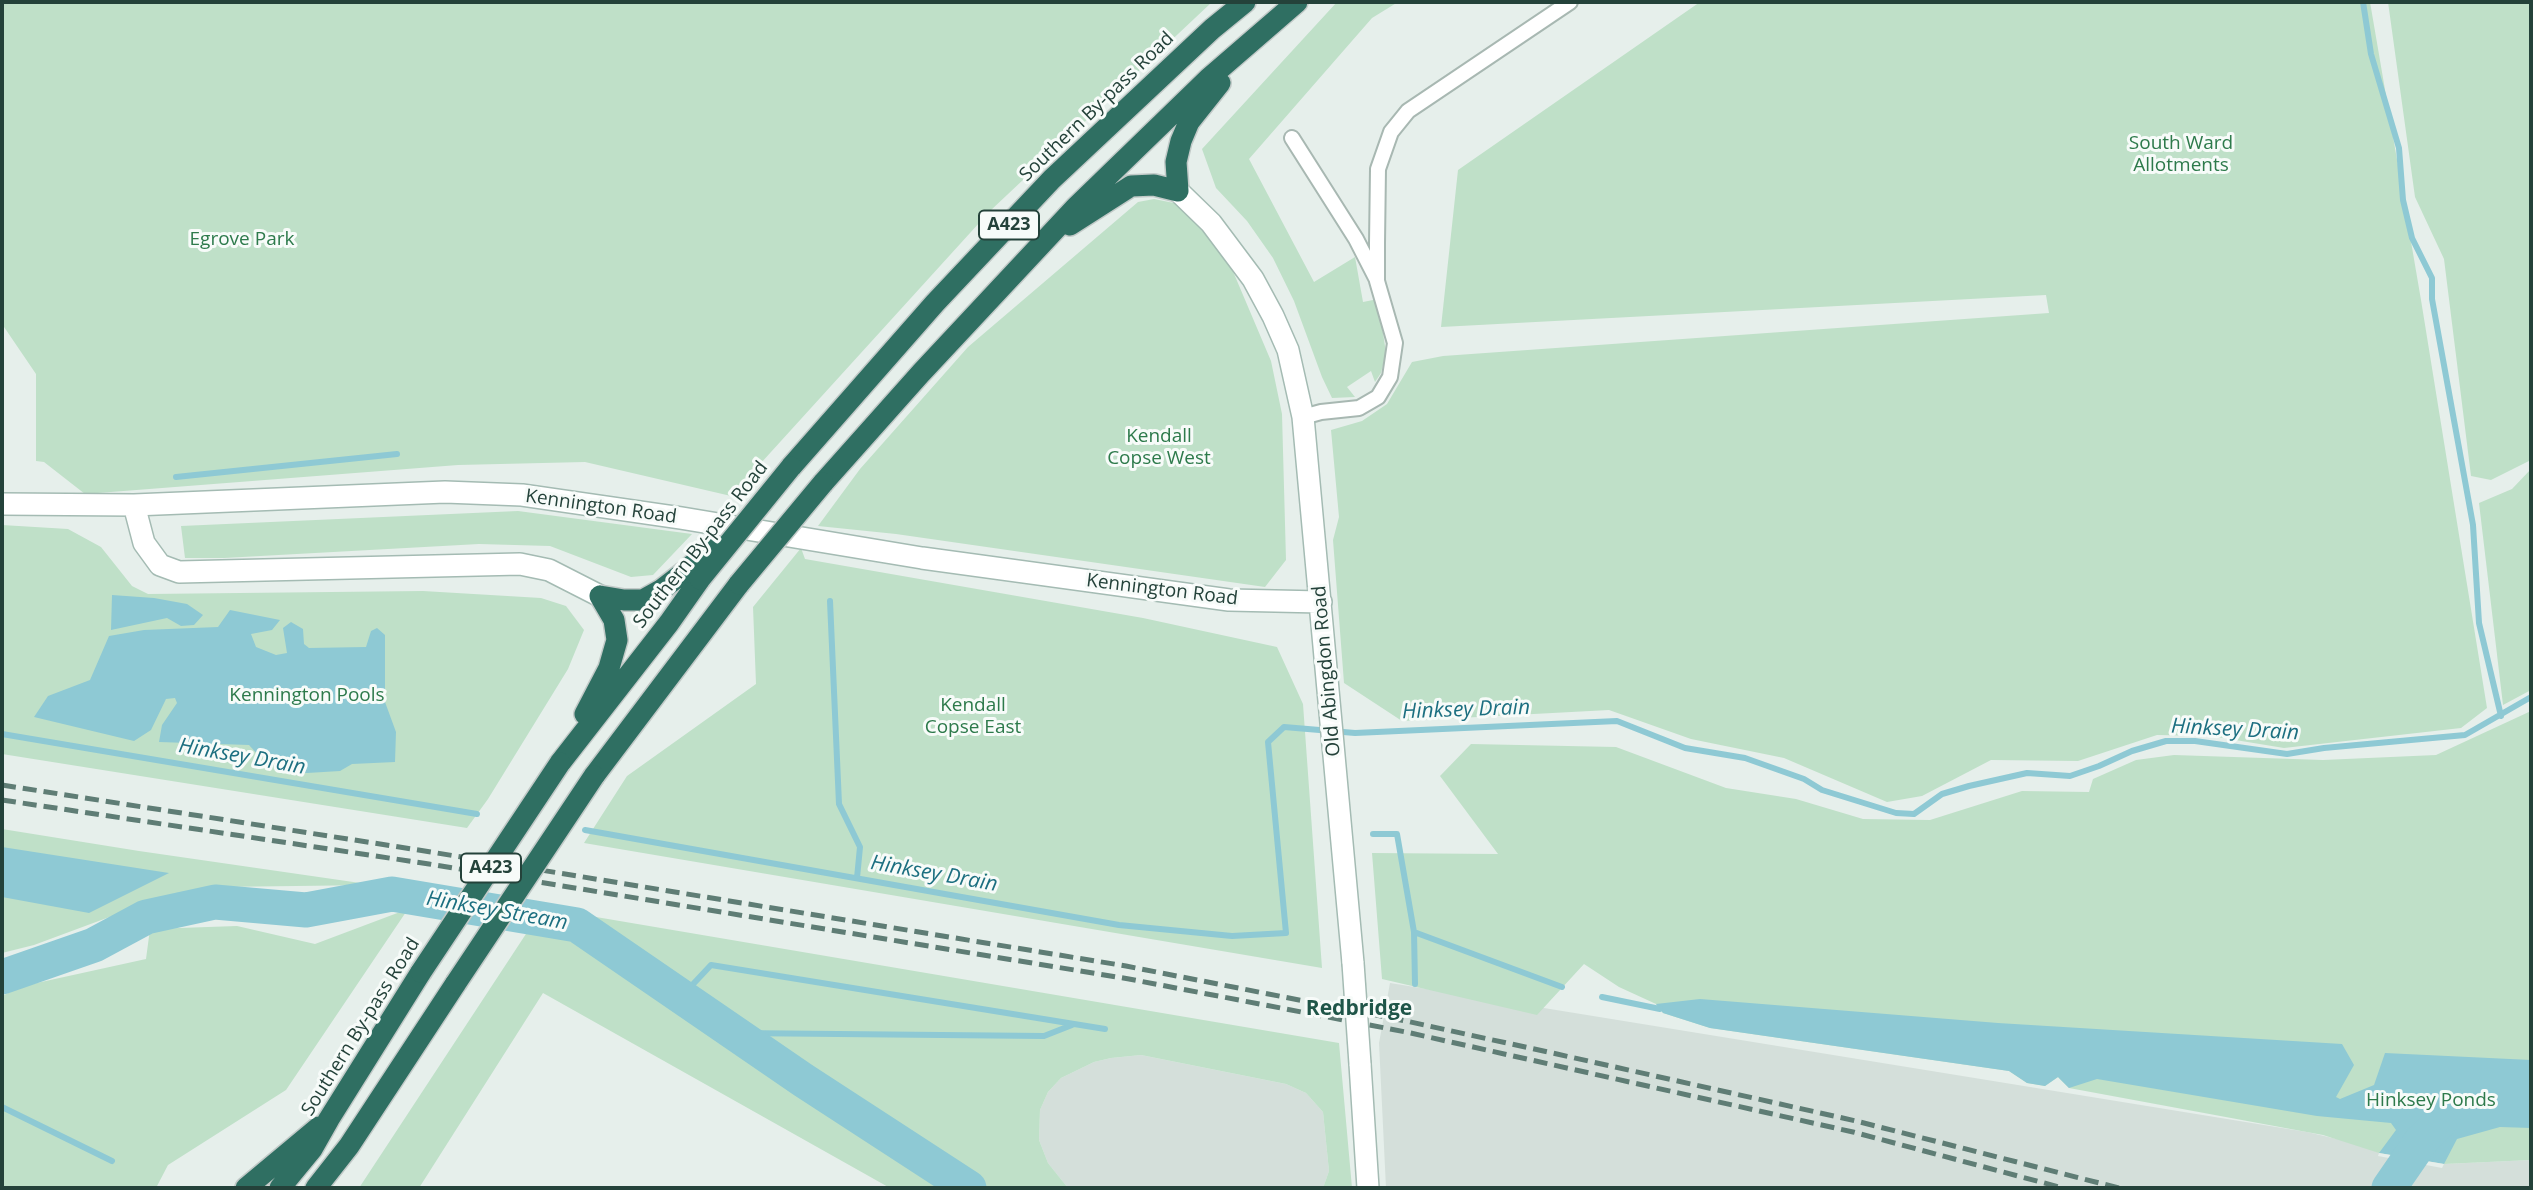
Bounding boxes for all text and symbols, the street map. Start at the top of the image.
street label: Southern By-pass Road [1015,27,1179,187]
park label: South Ward Allotments [2129,133,2233,177]
road number: A423 [979,210,1039,240]
park label: Egrove Park [190,229,294,251]
park label: Kendall Copse West [1107,426,1211,470]
street label: Southern By-pass Road [629,457,773,633]
street label: Kennington Road [524,485,678,529]
street label: Kennington Road [1085,569,1239,611]
street label: Old Abingdon Road [1308,585,1346,757]
park label: Kennington Pools [229,685,385,707]
park label: Kendall Copse East [925,695,1021,739]
water label: Hinksey Drain [1402,695,1530,725]
water label: Hinksey Drain [2170,714,2300,746]
water label: Hinksey Drain [177,733,307,781]
water label: Hinksey Drain [869,850,999,898]
road number: A423 [461,854,521,882]
water label: Hinksey Stream [424,886,570,936]
street label: Southern By-pass Road [297,934,425,1120]
district label: Redbridge [1306,996,1412,1022]
park label: Hinksey Ponds [2366,1090,2496,1112]

